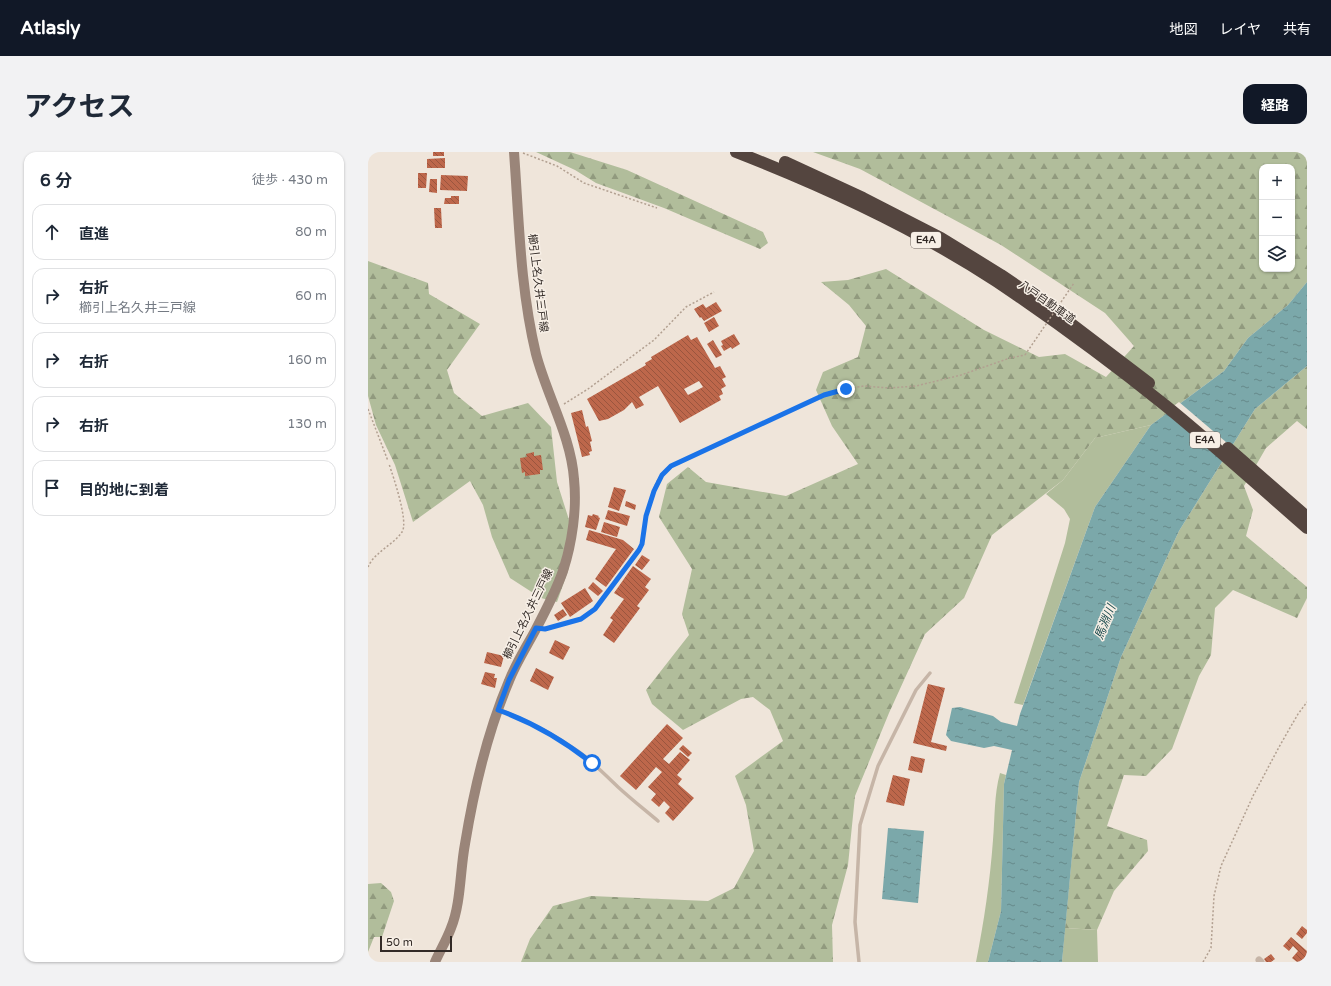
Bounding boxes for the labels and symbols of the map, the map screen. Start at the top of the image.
road number: E4A [911,232,941,248]
street label: 櫛引上名久井三戸線 [526,233,550,333]
street label: 八戸自動車道 [1016,278,1078,326]
route end [837,380,855,398]
road number: E4A [1190,432,1220,448]
street label: 櫛引上名久井三戸線 [500,567,556,661]
water label: 馬淵川 [1092,601,1119,641]
route start [583,754,601,772]
scale bar [380,934,452,953]

